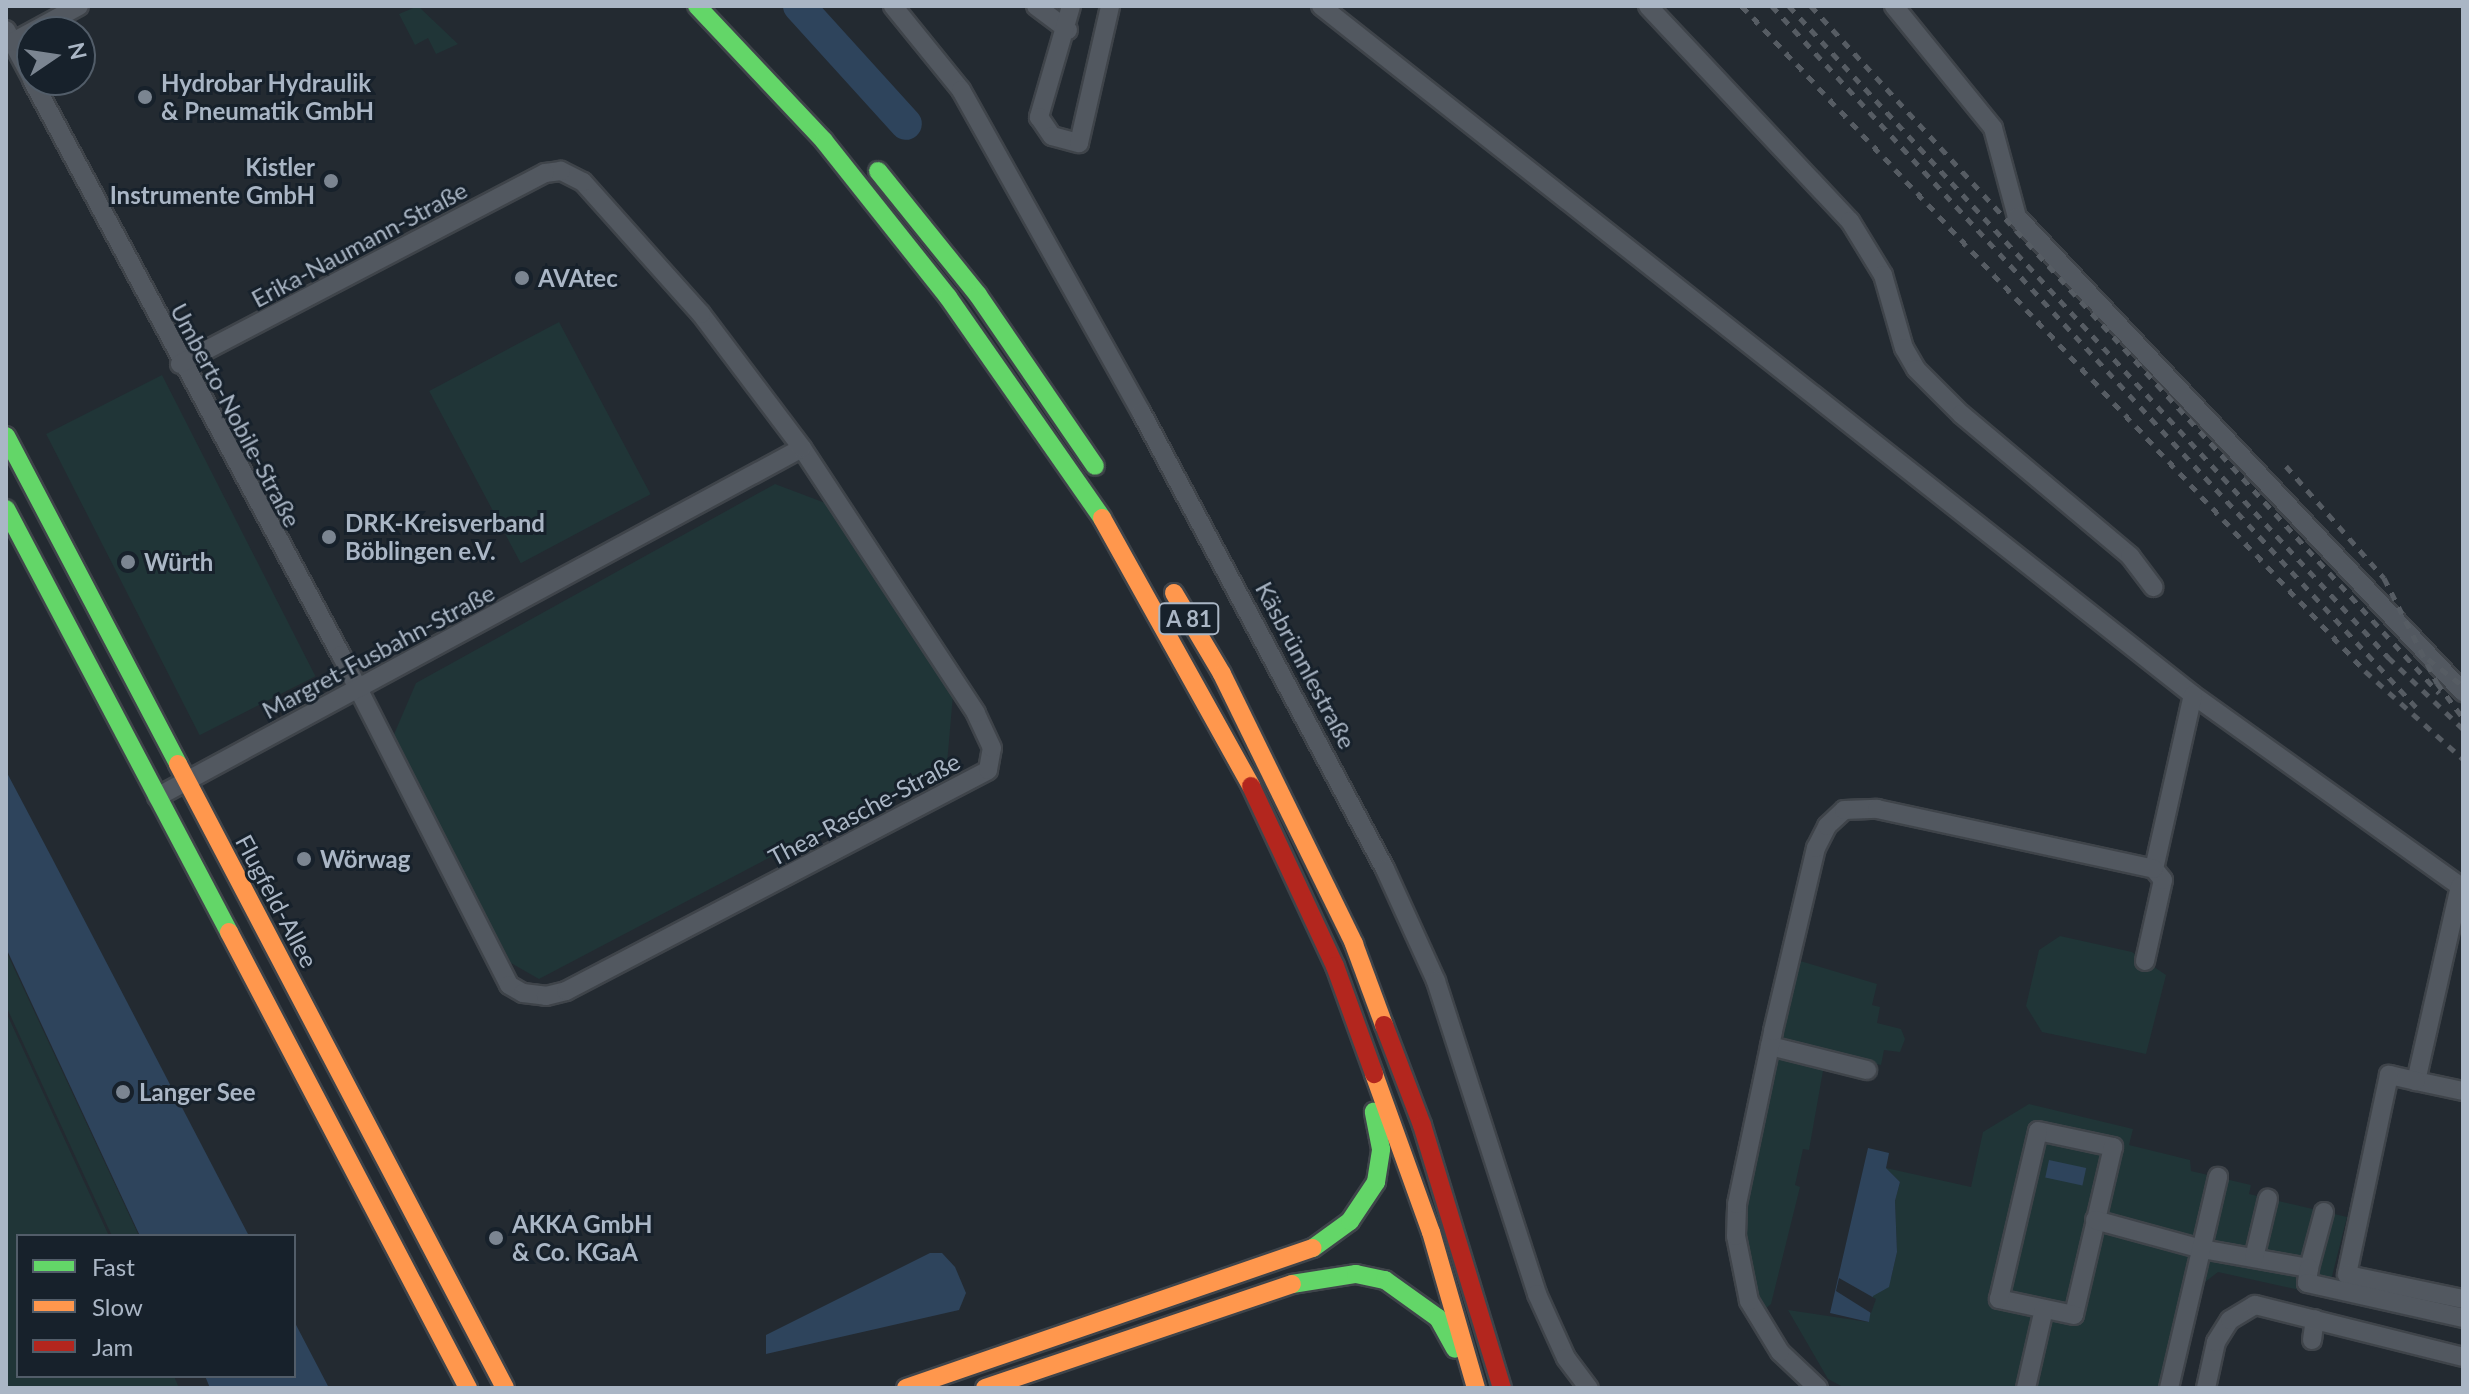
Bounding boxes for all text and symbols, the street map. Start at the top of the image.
north arrow [16,16,96,96]
text: N [63,40,93,62]
place label: Hydrobar Hydraulik & Pneumatik GmbH [161,69,374,125]
marker: Hydrobar Hydraulik & Pneumatik GmbH [136,88,154,106]
place label: Kistler Instrumente GmbH [110,153,315,209]
marker: Kistler Instrumente GmbH [322,172,340,190]
street label: Erika-Naumann-Straße [246,175,472,313]
place label: AVAtec [538,264,618,292]
marker: AVAtec [513,269,531,287]
street label: Umberto-Nobile-Straße [165,298,307,532]
place label: DRK-Kreisverband Böblingen e.V. [345,509,545,565]
marker: DRK-Kreisverband Böblingen e.V. [320,528,338,546]
place label: Würth [144,548,213,576]
marker: Würth [119,553,137,571]
street label: Käsbrünnlestraße [1250,577,1362,753]
street label: Margret-Fusbahn-Straße [257,578,499,724]
road number: A 81 [1157,601,1221,637]
street label: Thea-Rasche-Straße [763,746,965,872]
street label: Flugfeld-Allee [230,830,324,972]
place label: Wörwag [320,845,410,873]
marker: Wörwag [295,850,313,868]
place label: Langer See [139,1078,256,1106]
marker: Langer See [114,1083,132,1101]
place label: AKKA GmbH & Co. KGaA [512,1210,653,1266]
marker: AKKA GmbH & Co. KGaA [487,1229,505,1247]
legend [16,1234,296,1378]
text: Fast [92,1252,135,1281]
text: Slow [92,1292,143,1321]
text: Jam [92,1332,133,1361]

